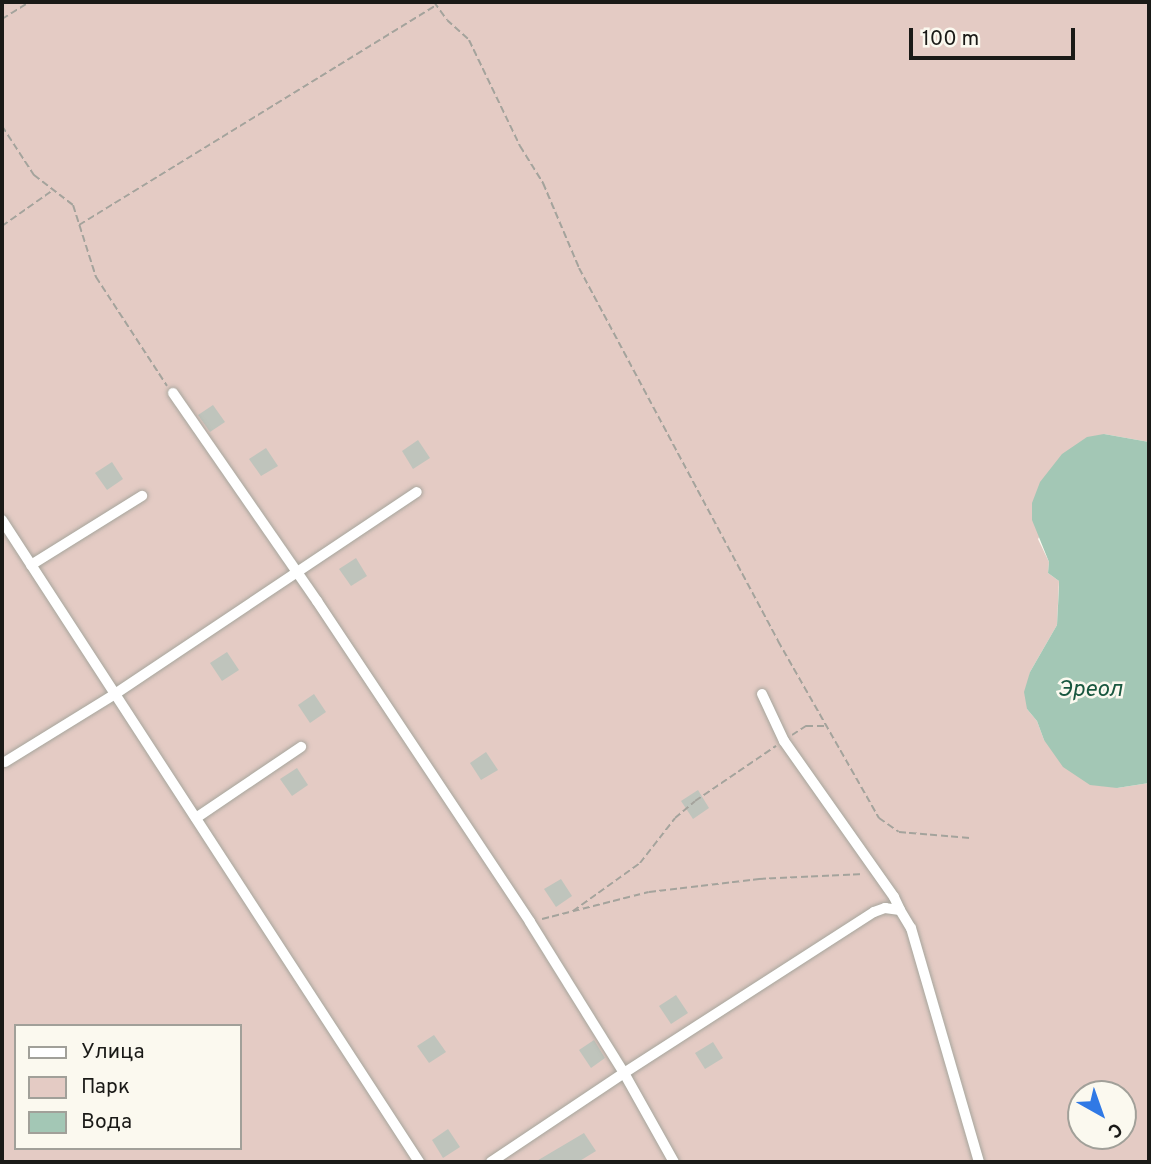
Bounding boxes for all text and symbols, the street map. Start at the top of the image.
scale bar [913,14,1079,58]
text: 100 m [922,26,979,53]
water label: Эреол [1058,677,1122,705]
legend [14,1024,242,1150]
text: Улица [81,1039,145,1066]
text: Парк [81,1074,130,1101]
north arrow [1067,1080,1137,1150]
text: Вода [81,1109,132,1136]
text: С [1102,1116,1127,1143]

